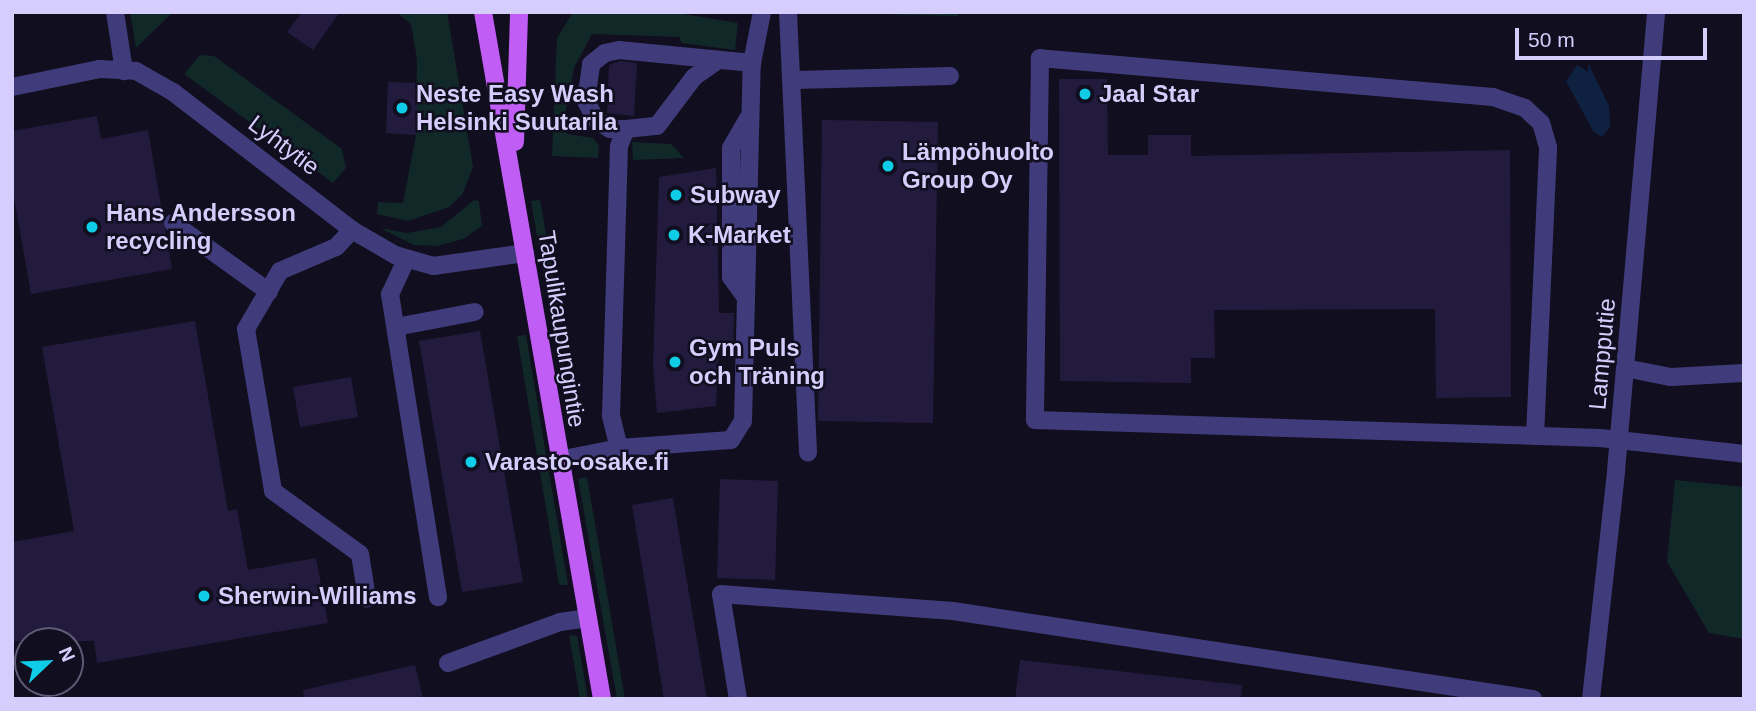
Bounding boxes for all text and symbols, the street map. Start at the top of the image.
scale bar [1518,14,1710,58]
text: 50 m [1528,28,1575,51]
place label: Neste Easy Wash Helsinki Suutarila [416,80,617,136]
place label: Jaal Star [1099,80,1199,108]
marker: Jaal Star [1077,86,1093,102]
marker: Neste Easy Wash Helsinki Suutarila [394,100,410,116]
street label: Lyhtytie [243,109,325,181]
place label: Lämpöhuolto Group Oy [902,138,1054,194]
marker: Lämpöhuolto Group Oy [880,158,896,174]
place label: Subway [690,181,781,209]
marker: Subway [668,187,684,203]
place label: Hans Andersson recycling [106,199,297,255]
marker: Hans Andersson recycling [84,219,100,235]
place label: K-Market [688,221,791,249]
marker: K-Market [666,227,682,243]
street label: Tapulikaupungintie [532,229,592,429]
street label: Lampputie [1583,297,1621,411]
place label: Gym Puls och Träning [689,334,825,390]
marker: Gym Puls och Träning [667,354,683,370]
place label: Varasto-osake.fi [485,448,669,476]
marker: Varasto-osake.fi [463,454,479,470]
place label: Sherwin-Williams [218,582,416,610]
marker: Sherwin-Williams [196,588,212,604]
north arrow [14,627,84,697]
text: N [55,644,79,665]

